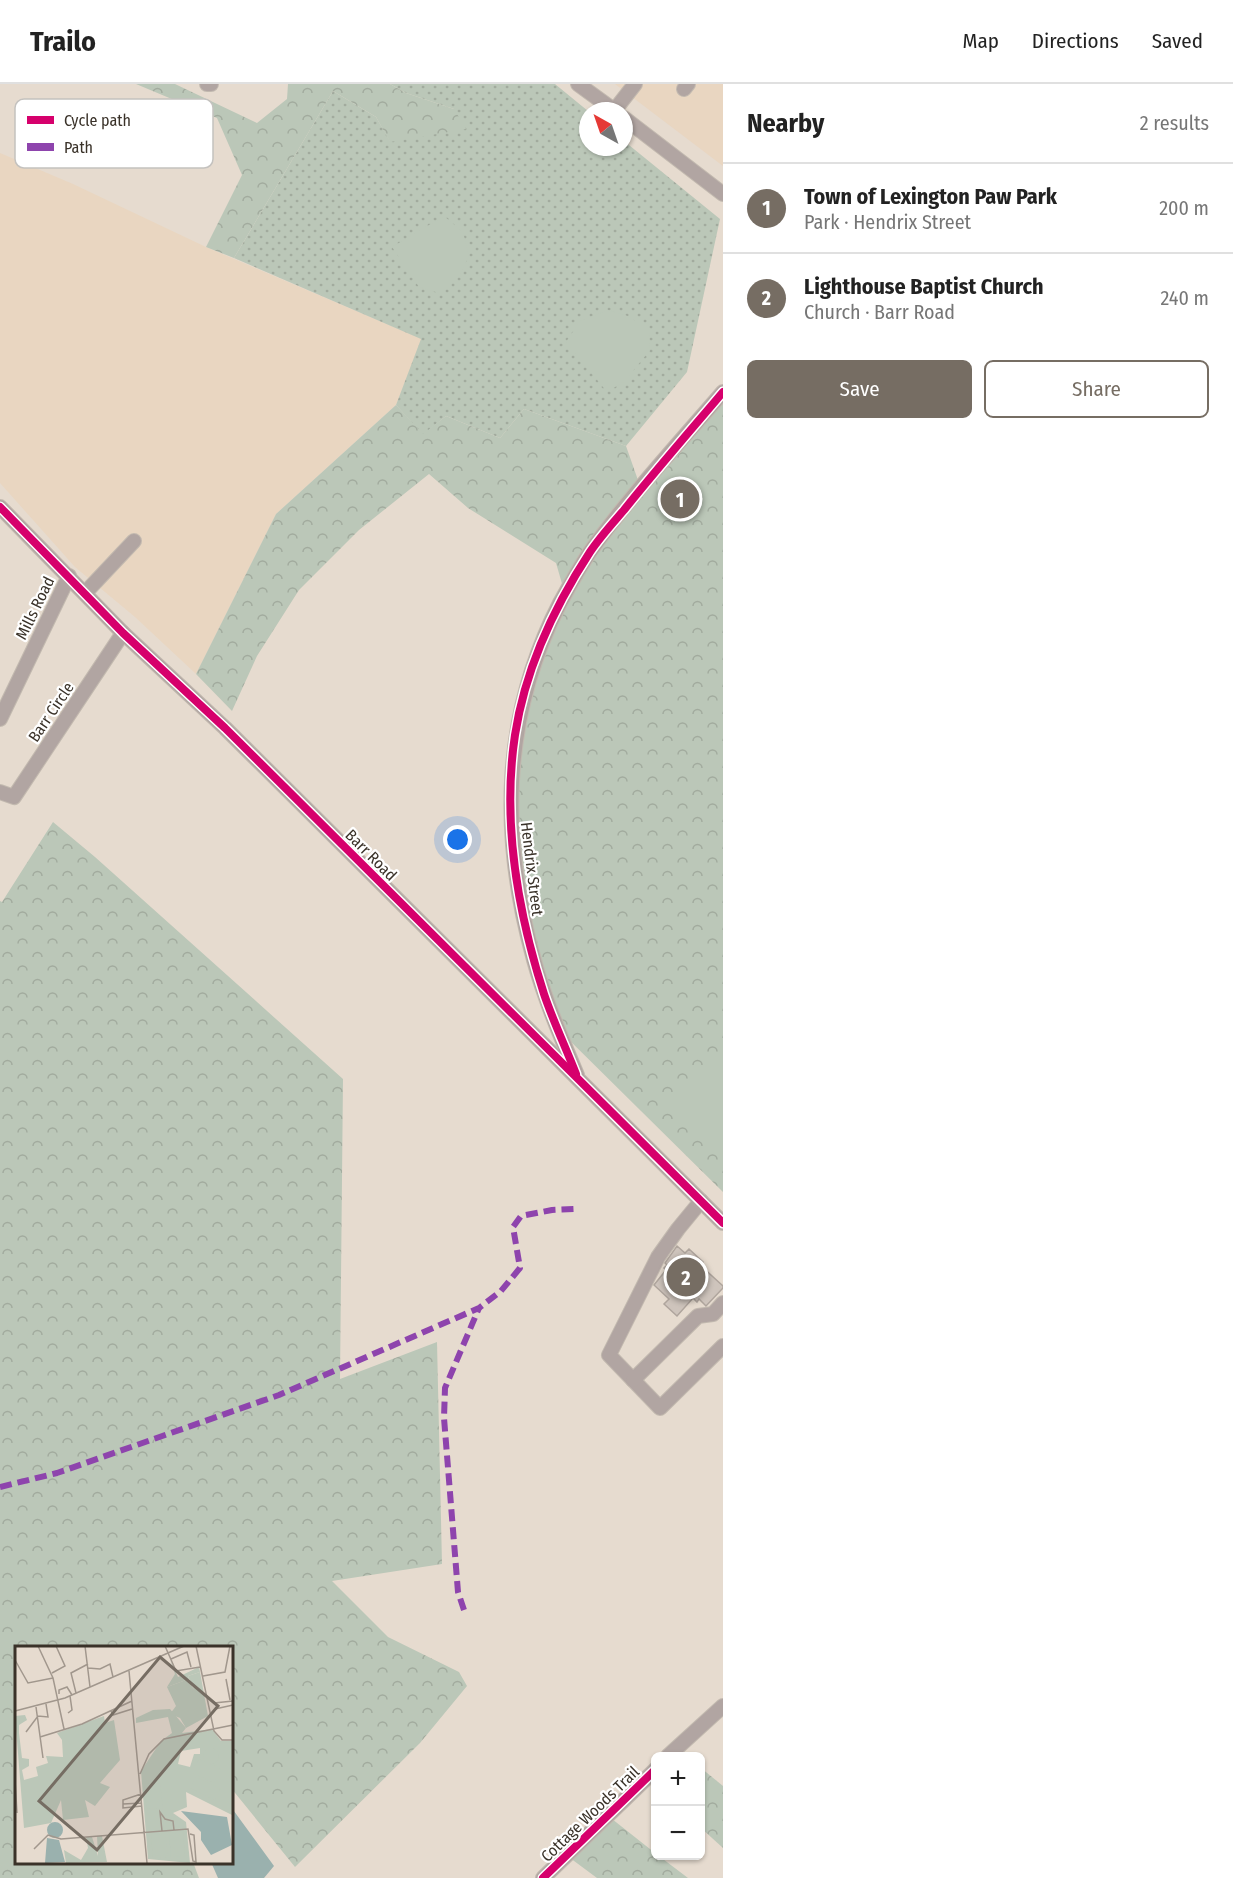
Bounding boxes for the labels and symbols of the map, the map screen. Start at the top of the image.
legend [15,99,213,168]
north arrow [579,102,633,156]
text: Cycle path [64,111,131,130]
text: Path [64,138,93,157]
pin: 1 [660,476,700,522]
street label: Mills Road [12,573,58,643]
street label: Barr Circle [24,679,78,745]
street label: Hendrix Street [517,821,547,918]
street label: Barr Road [341,825,401,885]
your location [443,825,472,854]
pin: 2 [666,1254,706,1300]
inset map [15,1646,232,1863]
street label: Cottage Woods Trail [537,1762,643,1866]

